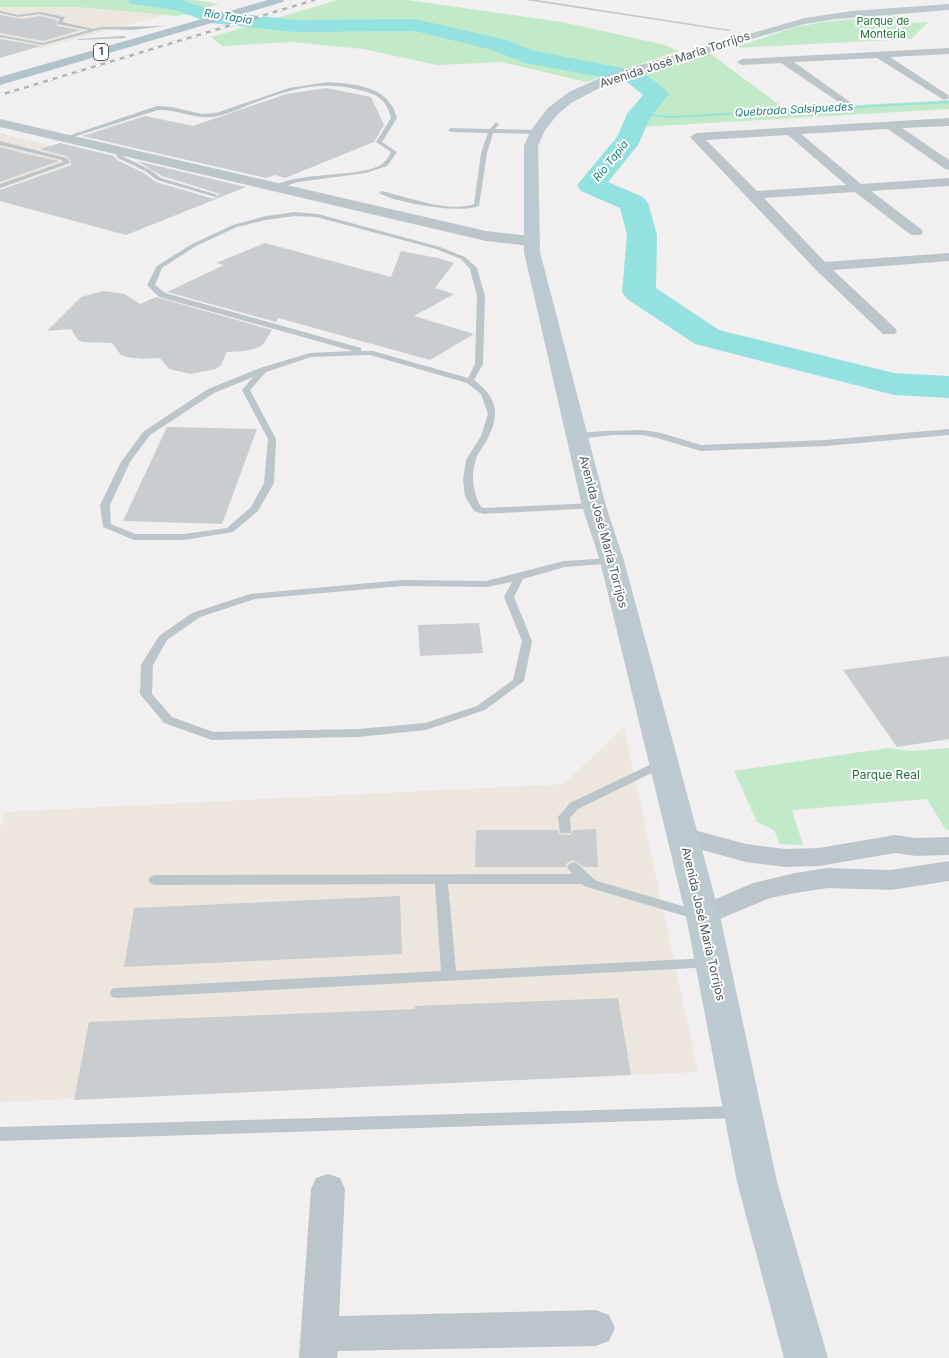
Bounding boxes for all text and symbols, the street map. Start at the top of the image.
water label: Río Tapia [203,7,253,27]
park label: Parque de Monteria [856,15,910,41]
street label: Avenida José María Torrijos [598,29,752,91]
road number: 1 [94,44,108,61]
water label: Quebrada Salsipuedes [734,100,854,120]
water label: Río Tapia [591,138,631,184]
street label: Avenida José María Torrijos [576,454,630,610]
park label: Parque Real [852,768,920,782]
street label: Avenida José María Torrijos [678,846,728,1002]

